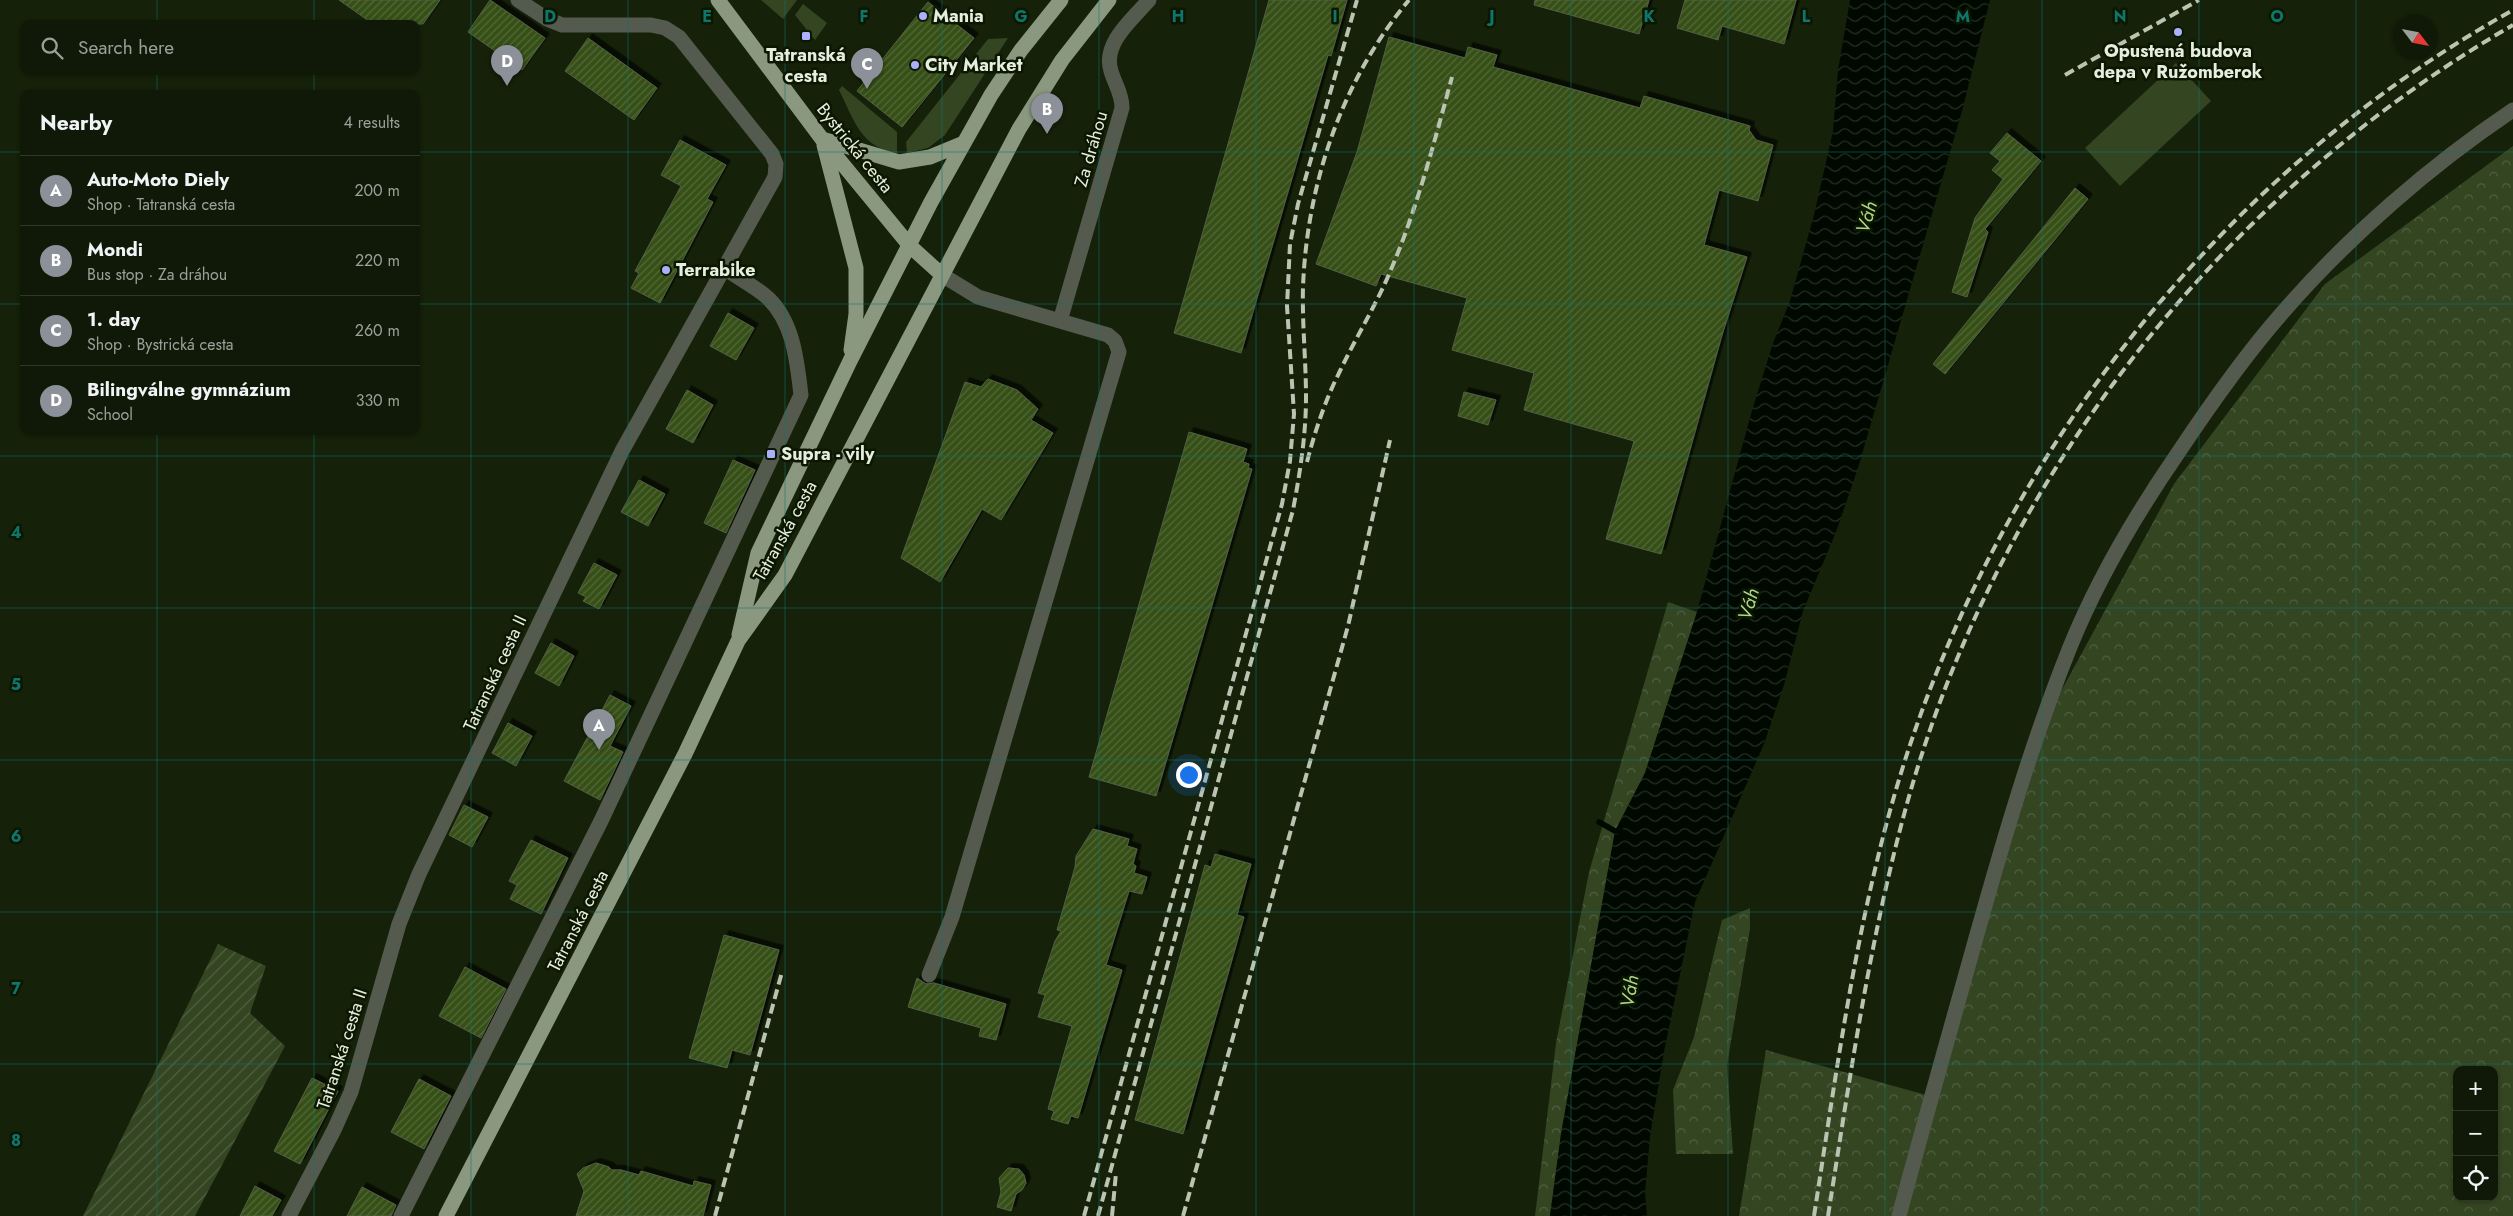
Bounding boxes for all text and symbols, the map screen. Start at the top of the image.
place label: Mania [933,3,984,29]
text: D [544,5,556,28]
text: E [702,5,712,28]
text: F [860,5,868,28]
text: G [1014,5,1028,28]
text: H [1172,5,1184,28]
text: I [1332,5,1338,28]
text: J [1486,5,1495,28]
text: K [1643,5,1655,28]
text: L [1802,5,1811,28]
text: M [1956,5,1970,28]
text: N [2114,5,2126,28]
text: O [2270,5,2284,28]
marker: Mania [917,10,929,22]
north arrow [2393,15,2438,60]
search box [20,20,420,75]
marker: Opustená budova depa v Ružomberok [2172,26,2184,38]
marker: Tatranská cesta [800,30,812,42]
icon: search [38,34,66,62]
text: Search here [78,34,174,61]
place label: Opustená budova depa v Ružomberok [2094,38,2263,85]
place label: Tatranská cesta [766,42,846,89]
pin: D [491,45,523,86]
pin: C [851,48,883,89]
place label: City Market [925,52,1023,78]
marker: City Market [909,59,921,71]
pin: B [1031,93,1063,134]
street label: Bystrická cesta [811,97,899,199]
text: Nearby [40,108,112,138]
street label: Za dráhou [1068,108,1114,190]
text: 4 results [344,111,400,134]
text: Auto-Moto Diely [87,166,229,193]
text: A [50,179,62,202]
text: 200 m [354,179,400,202]
text: Shop · Tatranská cesta [87,193,235,216]
water label: Váh [1849,198,1884,237]
text: Mondi [87,236,143,263]
text: B [51,249,61,272]
text: 220 m [355,249,400,272]
place label: Terrabike [676,257,756,283]
text: Bus stop · Za dráhou [87,263,227,286]
marker: Terrabike [660,264,672,276]
text: 1. day [87,306,140,333]
text: C [50,319,62,342]
text: 260 m [355,319,400,342]
text: Shop · Bystrická cesta [87,333,233,356]
text: Bilingválne gymnázium [87,376,291,403]
text: D [50,389,62,412]
text: 330 m [356,389,400,412]
text: School [87,403,133,426]
place label: Supra - vily [781,441,875,467]
marker: Supra - vily [765,448,777,460]
street label: Tatranská cesta [747,476,823,586]
text: 4 [10,521,22,544]
water label: Váh [1731,585,1766,624]
street label: Tatranská cesta II [457,611,533,735]
text: 5 [11,673,21,696]
pin: A [583,709,615,750]
your location [1176,762,1202,788]
text: 6 [11,825,21,848]
street label: Tatranská cesta [541,866,615,976]
water label: Váh [1613,973,1646,1009]
text: 7 [11,977,21,1000]
street label: Tatranská cesta II [310,985,374,1113]
map controls [2453,1066,2498,1201]
button: + [2453,1066,2498,1111]
button: − [2453,1111,2498,1156]
text: 8 [11,1129,21,1152]
button: locate [2453,1156,2498,1201]

